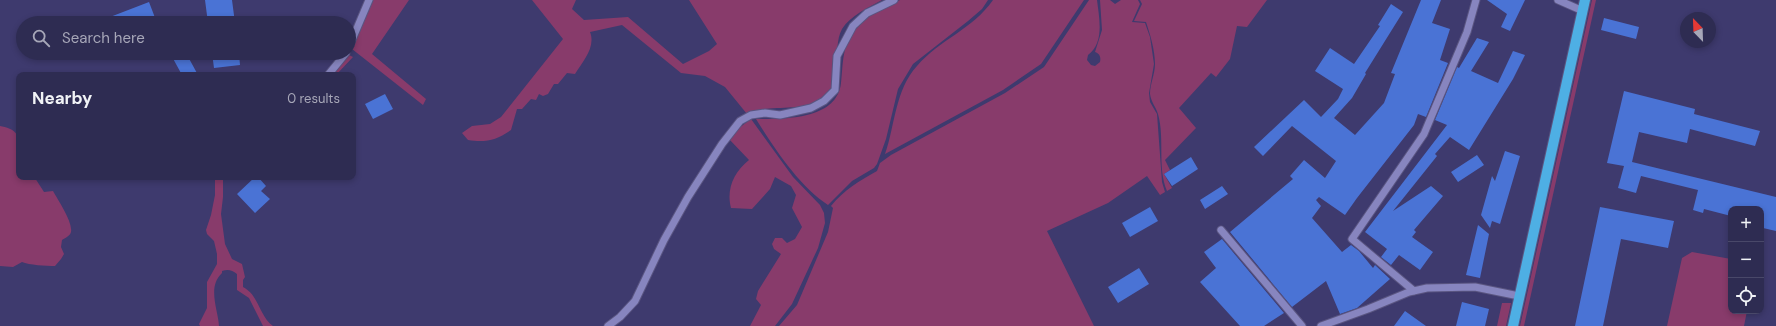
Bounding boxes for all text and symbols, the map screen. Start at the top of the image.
north arrow [1680,12,1716,48]
search box [16,16,356,60]
icon: search [30,27,52,49]
text: Search here [62,28,145,48]
text: Nearby [32,87,92,109]
text: 0 results [287,90,340,107]
map controls [1728,206,1764,314]
button: + [1728,206,1764,242]
button: − [1728,242,1764,278]
button: locate [1728,278,1764,314]

